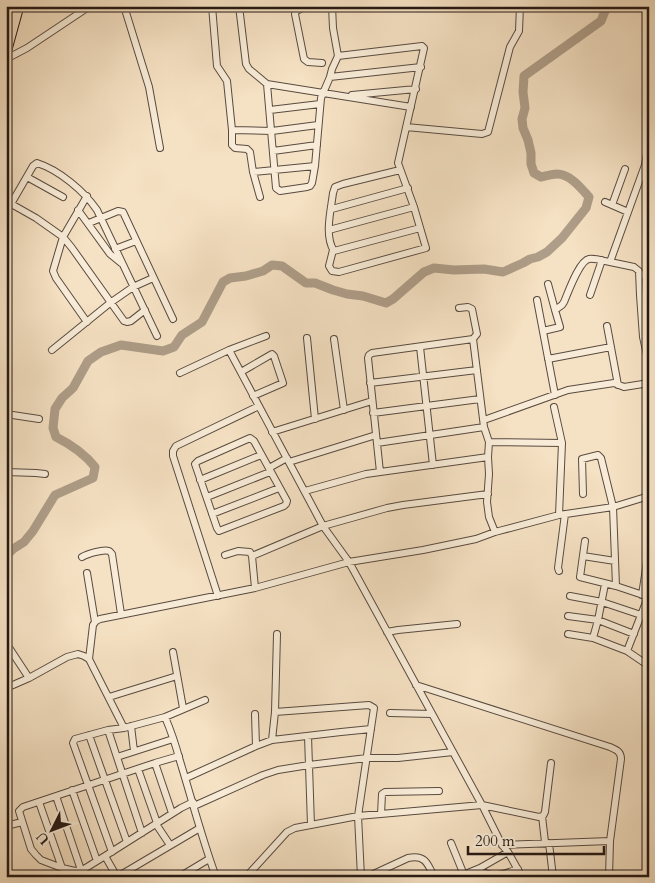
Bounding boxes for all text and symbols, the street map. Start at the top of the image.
north arrow [28,806,78,856]
scale bar [468,823,604,855]
text: U [31,827,54,849]
text: 200 m [475,831,515,851]

